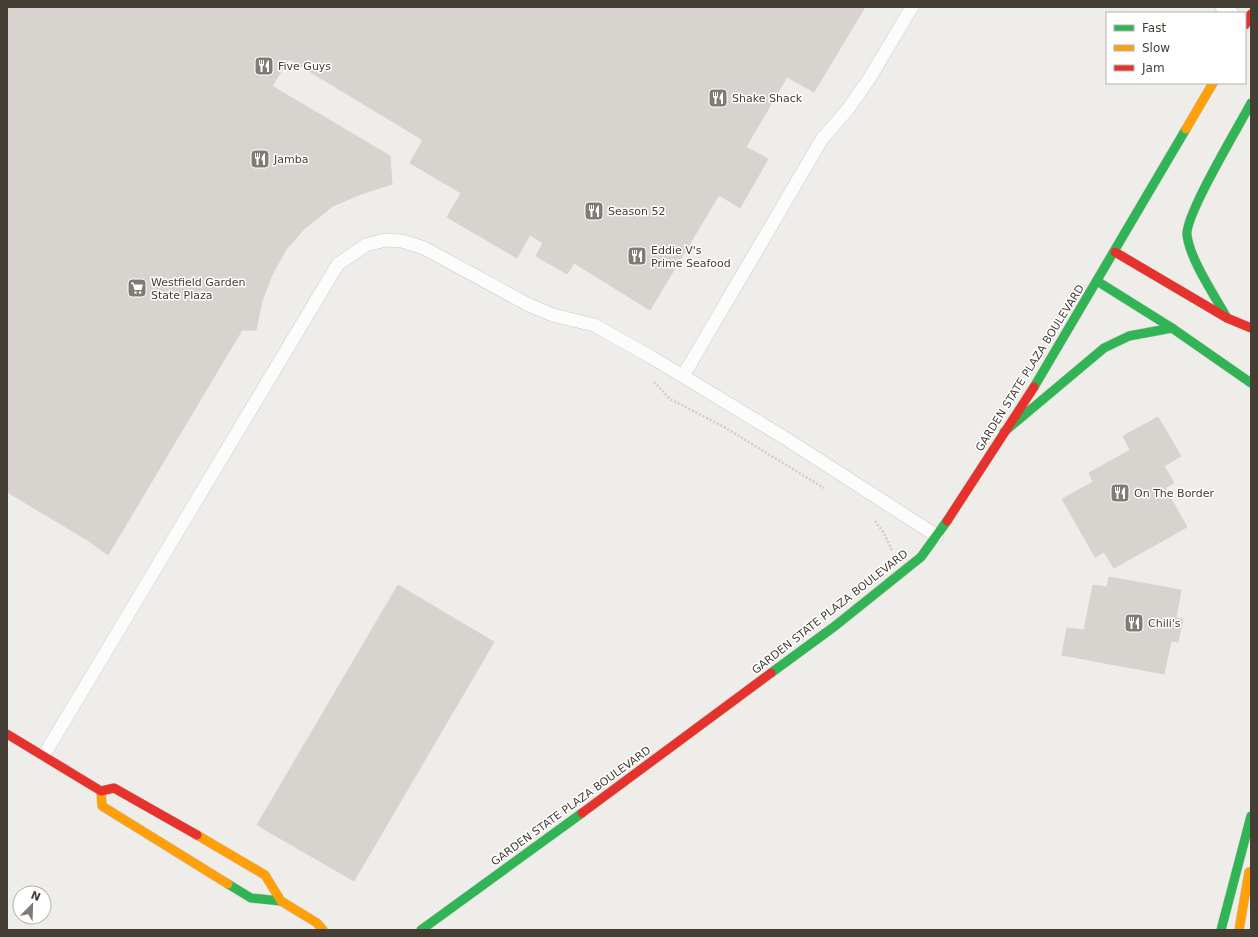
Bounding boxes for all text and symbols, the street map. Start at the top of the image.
legend [1106,12,1246,84]
text: Fast [1142,21,1166,35]
text: Slow [1142,41,1170,55]
restaurant icon: Five Guys [253,55,275,77]
place label: Five Guys [278,60,331,73]
text: Jam [1141,61,1165,75]
restaurant icon: Shake Shack [707,87,729,109]
place label: Shake Shack [732,92,803,105]
restaurant icon: Jamba [249,148,271,170]
place label: Jamba [273,153,308,166]
restaurant icon: Season 52 [583,200,605,222]
place label: Season 52 [608,205,665,218]
place label: Eddie V's Prime Seafood [651,244,731,270]
restaurant icon: Eddie V's Prime Seafood [626,245,648,267]
place label: Westfield Garden State Plaza [151,276,246,302]
supermarket icon: Westfield Garden State Plaza [126,277,148,299]
street label: GARDEN STATE PLAZA BOULEVARD [973,282,1087,454]
restaurant icon: On The Border [1109,482,1131,504]
place label: On The Border [1134,487,1214,500]
street label: GARDEN STATE PLAZA BOULEVARD [749,547,911,677]
restaurant icon: Chili's [1123,612,1145,634]
place label: Chili's [1148,617,1181,630]
street label: GARDEN STATE PLAZA BOULEVARD [489,744,653,868]
north arrow [12,885,52,925]
text: N [29,888,42,904]

